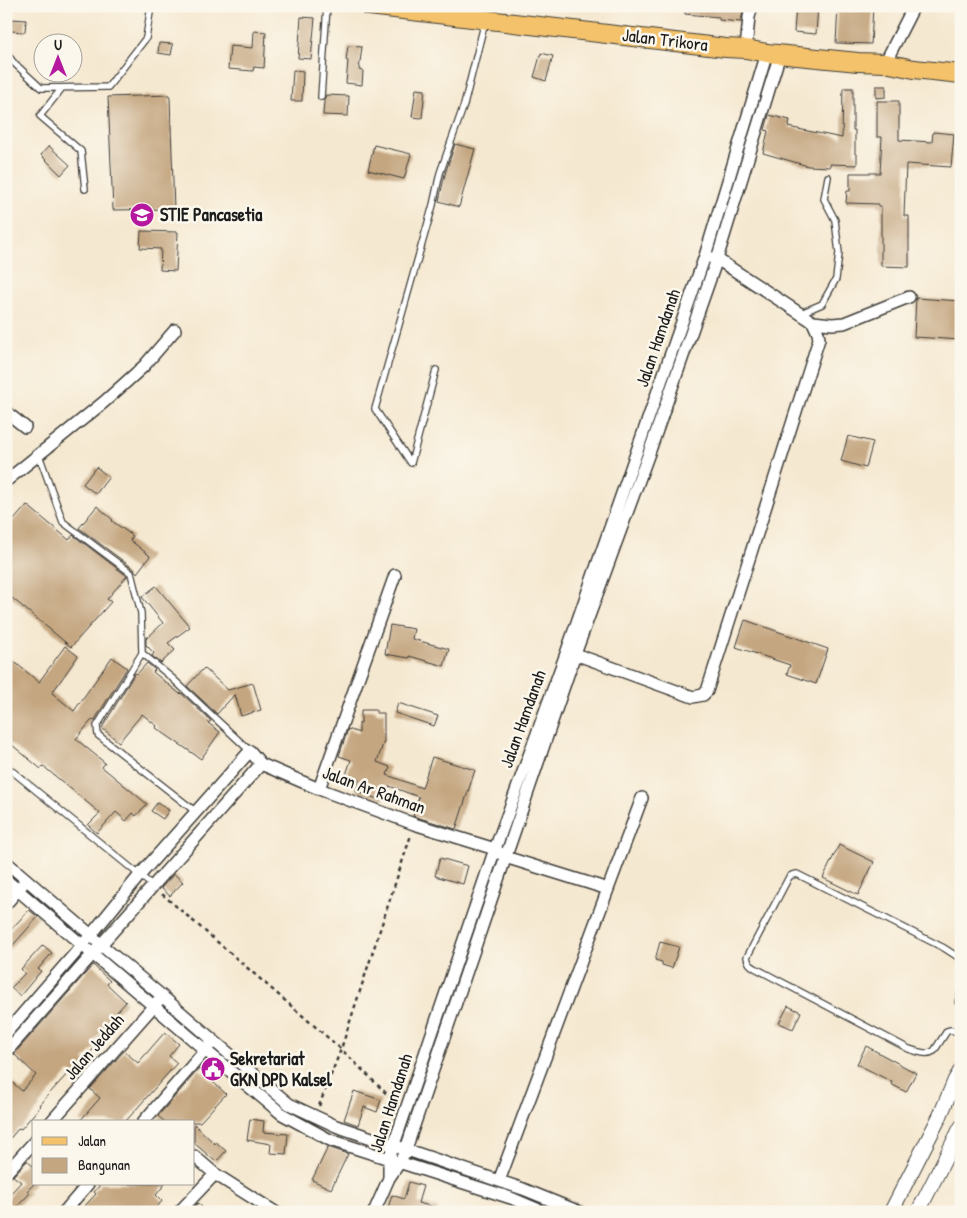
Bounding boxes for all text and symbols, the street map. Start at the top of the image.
street label: Jalan Trikora [621,22,709,57]
north arrow [32,32,82,82]
text: U [54,35,62,54]
school or university icon: STIE Pancasetia [129,202,155,228]
place label: STIE Pancasetia [160,202,263,227]
street label: Jalan Hamdanah [629,285,686,390]
street label: Jalan Hamdanah [493,666,552,771]
street label: Jalan Ar Rahman [319,759,429,820]
street label: Jalan Jeddah [58,1008,130,1085]
place label: Sekretariat GKN DPD Kalsel [230,1046,333,1092]
street label: Jalan Hamdanah [363,1050,418,1155]
public building icon: Sekretariat GKN DPD Kalsel [200,1056,226,1082]
legend [32,1120,195,1186]
text: Jalan [78,1130,106,1151]
text: Bangunan [78,1154,131,1175]

